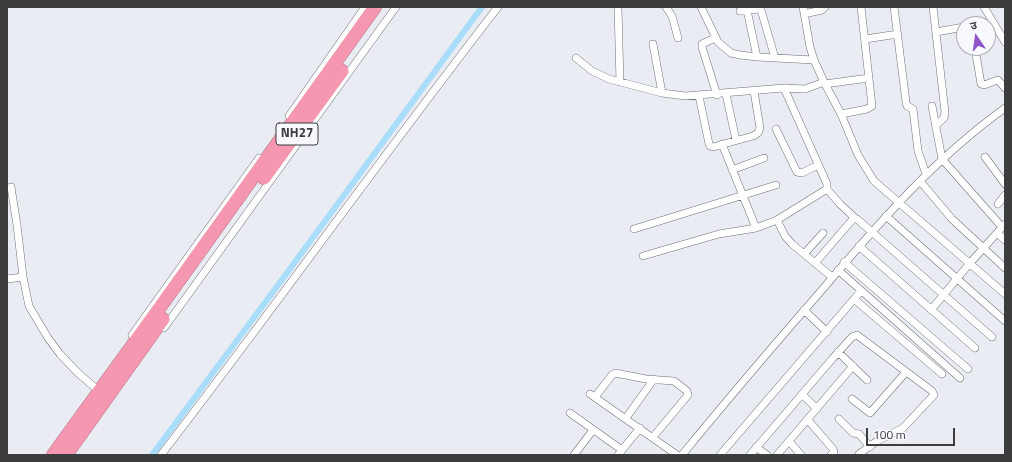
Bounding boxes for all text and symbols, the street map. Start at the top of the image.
north arrow [956,16,996,56]
text: उ [969,17,978,34]
road number: NH27 [276,123,318,145]
scale bar [868,420,957,446]
text: 100 m [873,425,906,444]

